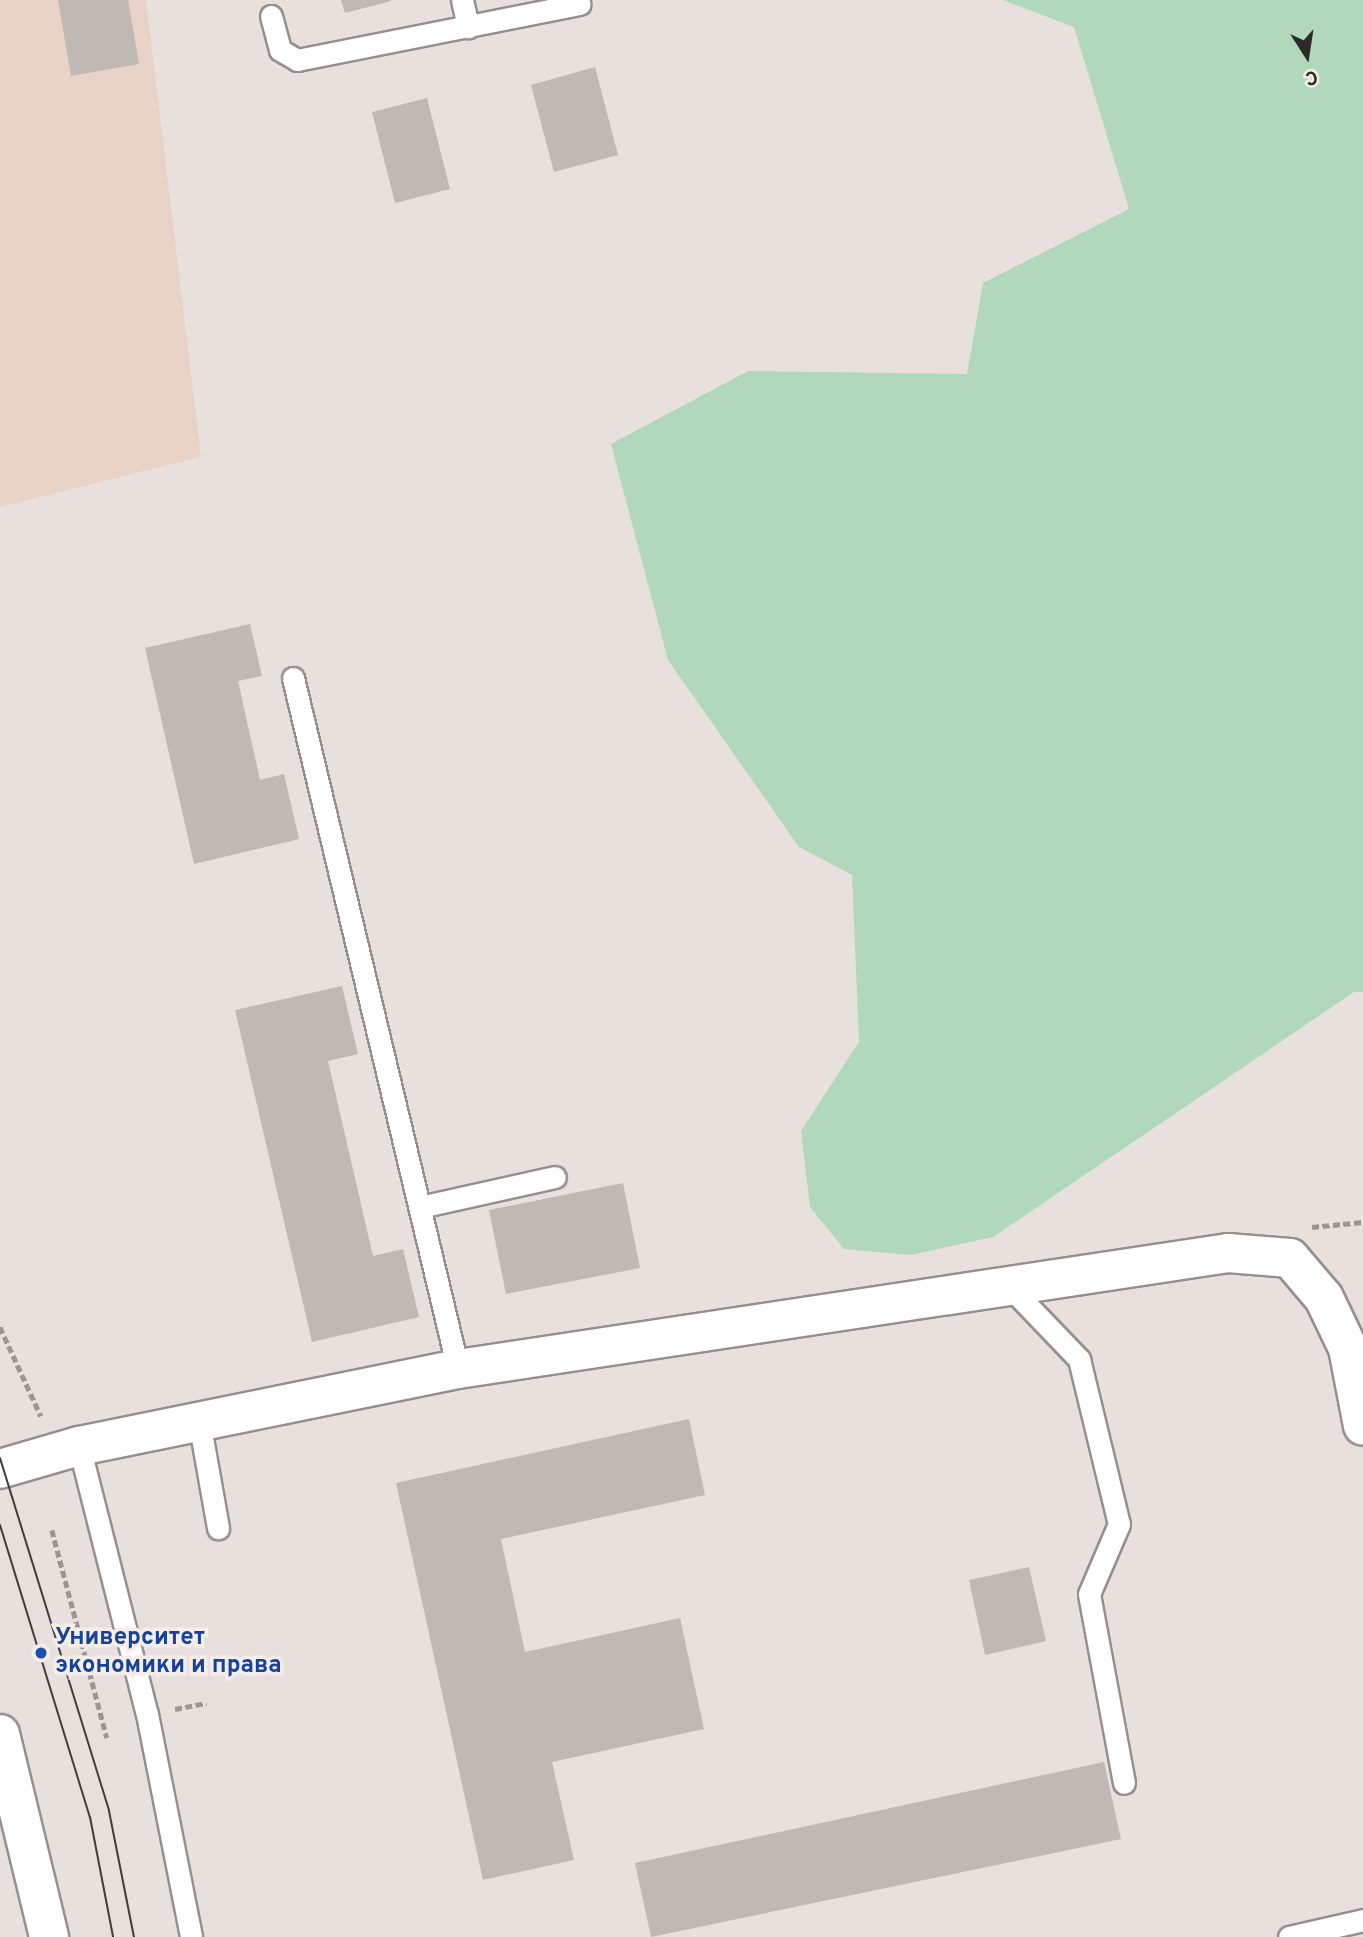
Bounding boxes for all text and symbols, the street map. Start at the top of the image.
north arrow [1272,21,1342,91]
text: С [1303,64,1320,90]
place label: Университет экономики и права [55,1625,282,1681]
marker: Университет экономики и права [33,1645,49,1661]

